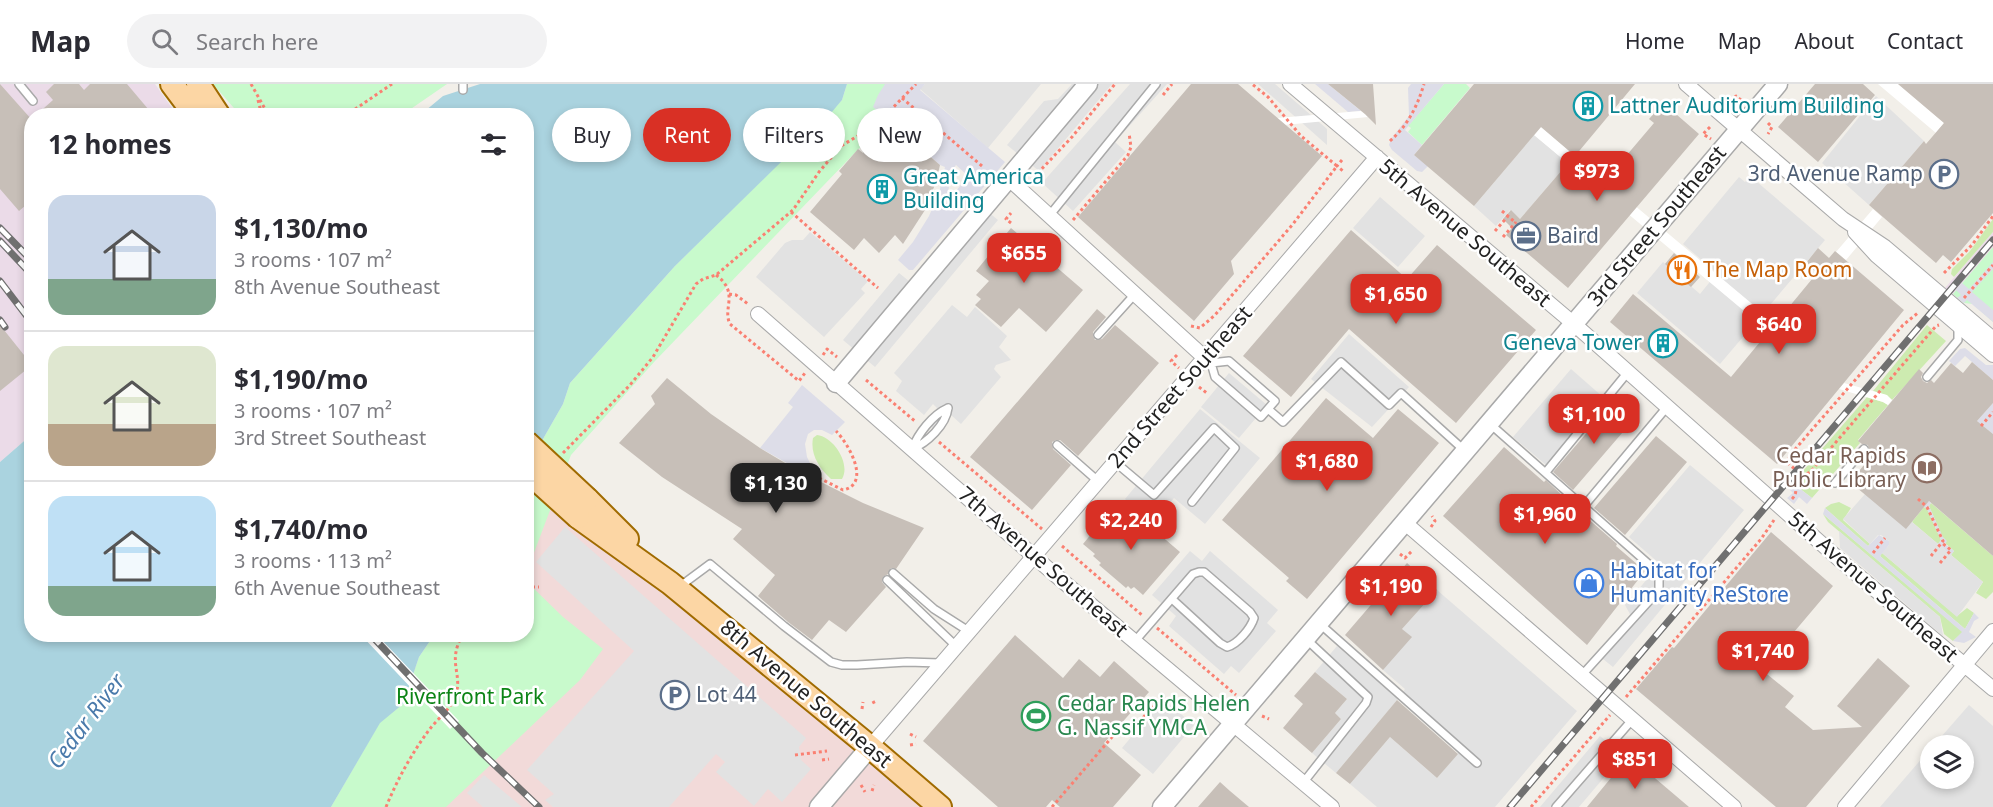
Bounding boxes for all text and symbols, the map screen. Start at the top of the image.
search box [127,14,547,68]
text: Map [30,22,91,60]
icon: search [148,25,181,58]
text: Search here [196,26,318,56]
text: Home [1625,27,1685,55]
text: Map [1718,27,1761,55]
text: About [1794,27,1854,55]
text: Contact [1887,27,1963,55]
building icon: Lattner Auditorium Building [1572,90,1604,122]
place label: Lattner Auditorium Building [1609,91,1885,119]
chip: Buy [552,108,631,162]
chip: Rent [643,108,731,162]
chip: Filters [743,108,845,162]
chip: New [857,108,943,162]
text: 12 homes [48,126,172,162]
icon: filters [477,128,510,161]
street label: 3rd Street Southeast [1581,139,1732,312]
pin: $973 [1561,151,1633,202]
street label: 5th Avenue Southeast [1374,152,1558,313]
text: $973 [1574,157,1620,184]
parking icon: 3rd Avenue Ramp [1928,158,1960,190]
place label: 3rd Avenue Ramp [1748,159,1923,187]
place label: Great America Building [903,162,1044,214]
building icon: Great America Building [866,173,898,205]
text: $1,130/mo [234,210,368,246]
icon: home [96,219,168,291]
office icon: Baird [1510,220,1542,252]
place label: Baird [1547,221,1599,249]
pin: $655 [988,233,1060,284]
text: $655 [1001,239,1047,266]
text: 3 rooms · 107 m² [234,246,392,273]
restaurant icon: The Map Room [1666,254,1698,286]
place label: The Map Room [1703,255,1852,283]
text: 8th Avenue Southeast [234,273,440,300]
pin: $1,650 [1347,274,1445,325]
text: $1,650 [1365,280,1427,307]
street label: 2nd Street Southeast [1101,299,1258,473]
pin: $640 [1743,304,1815,355]
text: $640 [1756,310,1802,337]
building icon: Geneva Tower [1647,327,1679,359]
place label: Geneva Tower [1503,328,1642,356]
text: $1,190/mo [234,361,368,397]
icon: home [96,370,168,442]
pin: $1,100 [1545,394,1643,445]
text: 3 rooms · 107 m² [234,397,392,424]
text: $1,100 [1563,400,1625,427]
text: 3rd Street Southeast [234,424,426,451]
pin: $1,680 [1278,441,1376,492]
place label: Cedar Rapids Public Library [1772,441,1906,493]
text: $1,680 [1296,447,1358,474]
library icon: Cedar Rapids Public Library [1911,452,1943,484]
pin: $1,130 [727,463,825,514]
text: $1,130 [745,469,807,496]
street label: 7th Avenue Southeast [953,480,1135,643]
pin: $1,960 [1496,494,1594,545]
pin: $2,240 [1082,500,1180,551]
text: $1,960 [1514,500,1576,527]
street label: 5th Avenue Southeast [1783,505,1965,668]
text: $2,240 [1100,506,1162,533]
text: $1,740/mo [234,511,368,547]
icon: home [96,520,168,592]
text: 3 rooms · 113 m² [234,547,392,574]
place label: Habitat for Humanity ReStore [1610,556,1789,608]
pin: $1,190 [1342,566,1440,617]
shop icon: Habitat for Humanity ReStore [1573,567,1605,599]
text: $1,190 [1360,572,1422,599]
text: 6th Avenue Southeast [234,574,440,601]
street label: 8th Avenue Southeast [715,613,899,774]
pin: $1,740 [1714,631,1812,682]
text: $1,740 [1732,637,1794,664]
water label: Cedar River [40,666,132,774]
parking icon: Lot 44 [659,679,691,711]
place label: Lot 44 [696,680,757,708]
park label: Riverfront Park [396,682,545,710]
place label: Cedar Rapids Helen G. Nassif YMCA [1057,689,1250,741]
sports icon: Cedar Rapids Helen G. Nassif YMCA [1020,700,1052,732]
map controls [1920,735,1974,789]
button: layers [1920,735,1974,789]
pin: $851 [1599,739,1671,790]
text: $851 [1612,745,1658,772]

